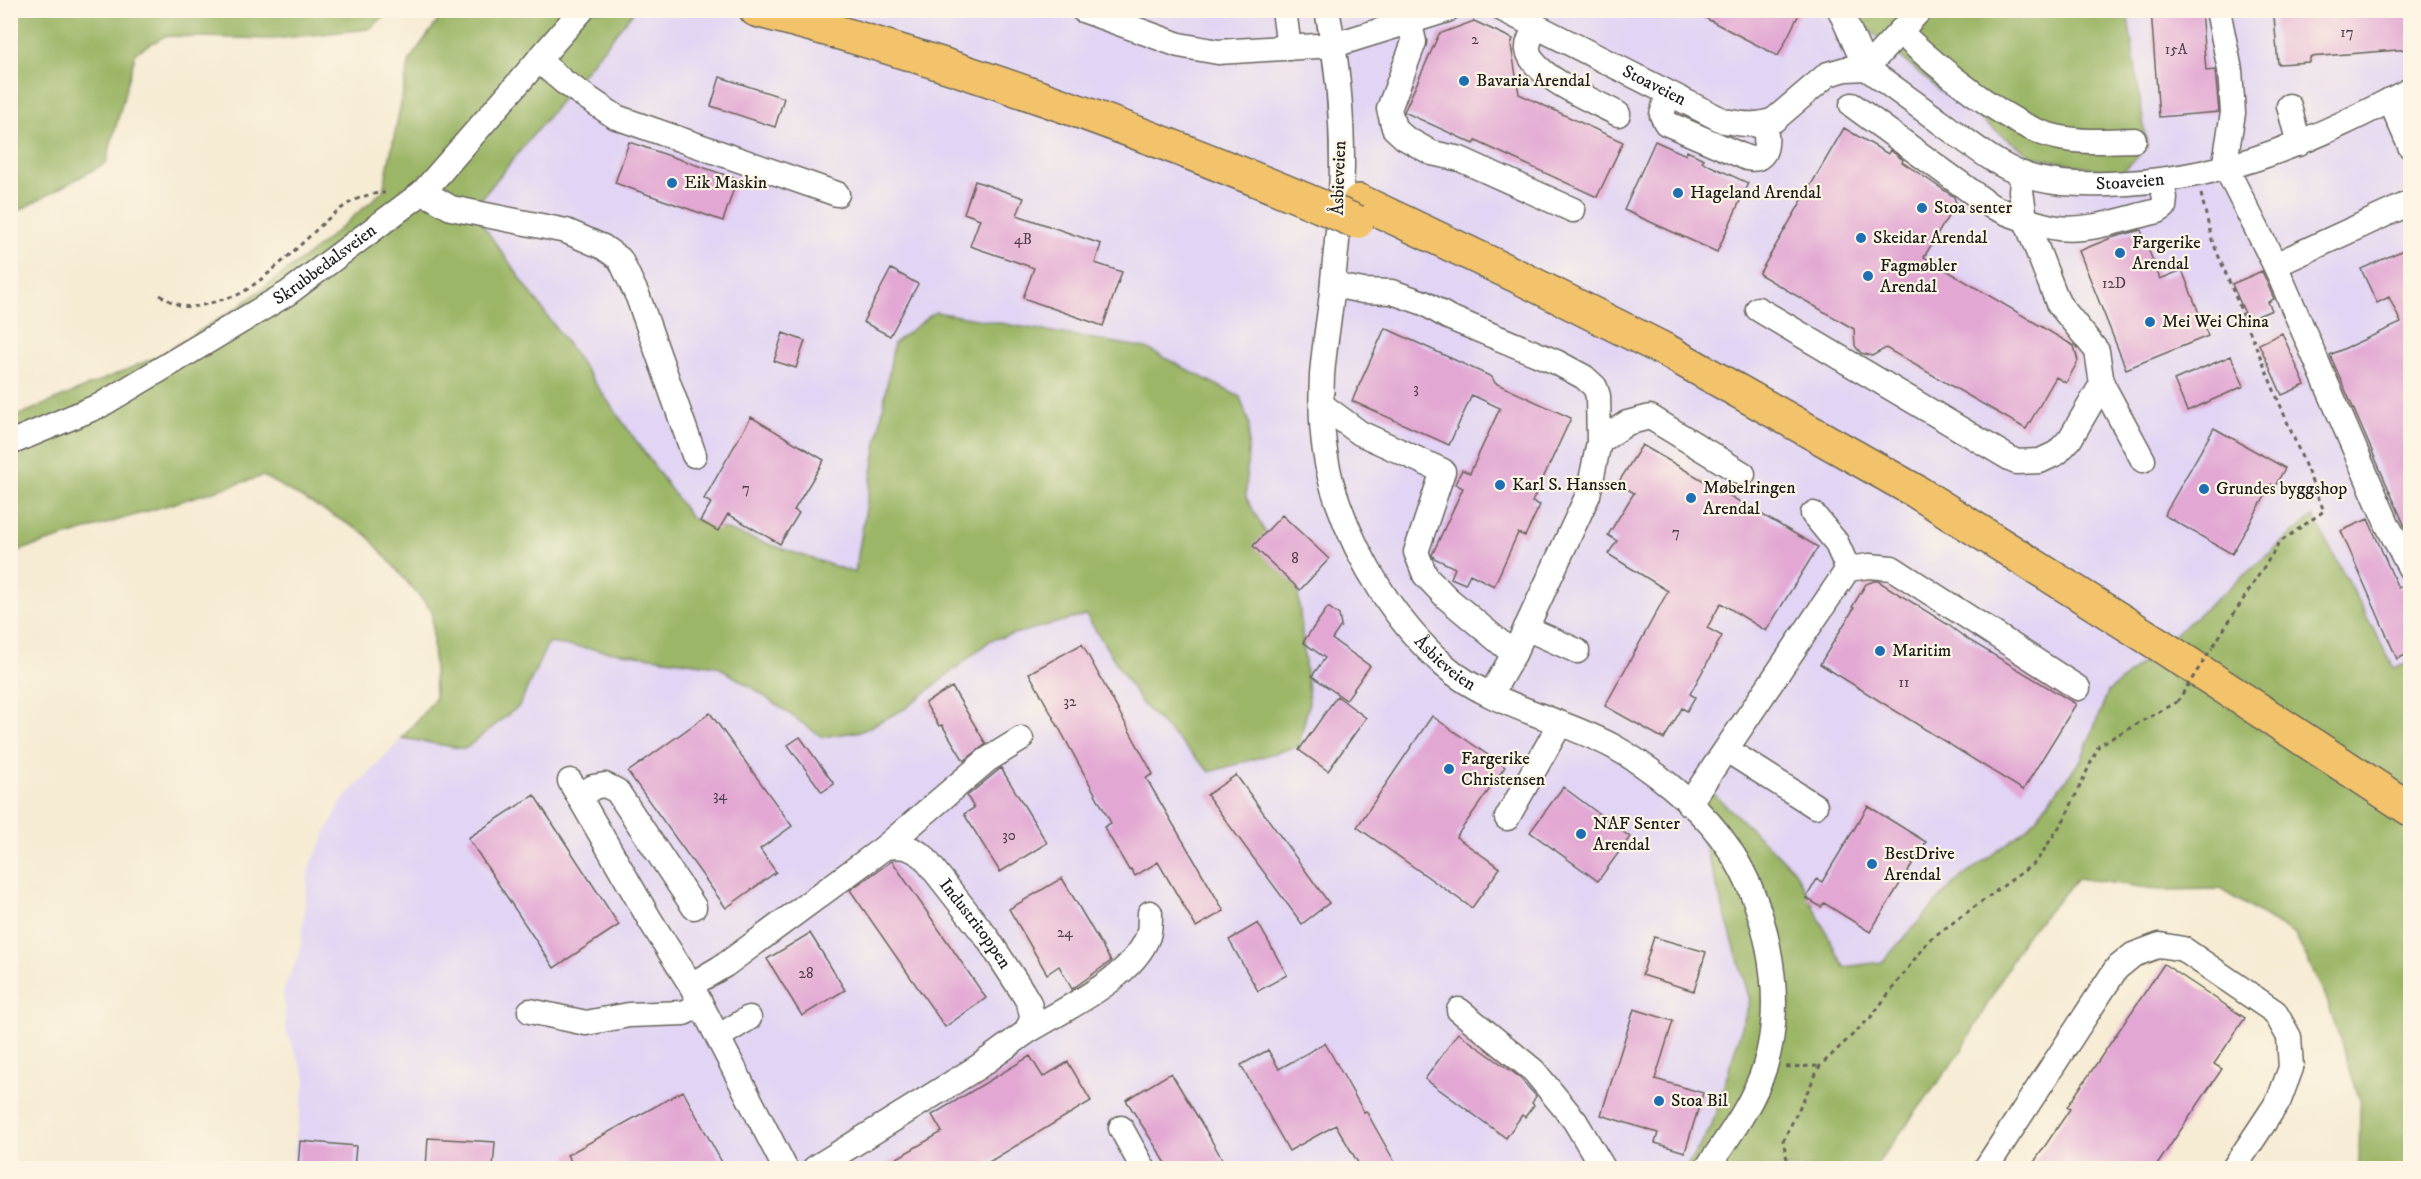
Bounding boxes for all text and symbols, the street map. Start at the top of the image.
house number: 17 [2340,23,2354,42]
house number: 2 [1471,30,1479,49]
house number: 15A [2165,40,2188,59]
street label: Stoaveien [1618,60,1690,111]
place label: Bavaria Arendal [1476,70,1591,92]
marker: Bavaria Arendal [1457,74,1471,88]
street label: Åsbieveien [1326,140,1351,216]
street label: Stoaveien [2096,168,2166,195]
place label: Eik Maskin [684,172,768,194]
marker: Eik Maskin [665,176,679,190]
place label: Hageland Arendal [1690,182,1822,204]
marker: Hageland Arendal [1671,186,1685,200]
place label: Stoa senter [1934,197,2012,219]
marker: Stoa senter [1915,201,1929,215]
street label: Skrubbedalsveien [269,219,381,310]
place label: Skeidar Arendal [1873,227,1988,249]
house number: 4B [1014,230,1032,249]
marker: Skeidar Arendal [1854,231,1868,245]
place label: Fargerike Arendal [2132,232,2201,275]
marker: Fargerike Arendal [2113,246,2127,260]
place label: Fagmøbler Arendal [1880,255,1957,298]
marker: Fagmøbler Arendal [1861,269,1875,283]
house number: 12D [2102,274,2126,293]
place label: Mei Wei China [2162,311,2269,333]
marker: Mei Wei China [2143,315,2157,329]
house number: 3 [1413,379,1419,398]
place label: Karl S. Hanssen [1512,474,1627,496]
place label: Møbelringen Arendal [1703,477,1796,520]
marker: Karl S. Hanssen [1493,478,1507,492]
place label: Grundes byggshop [2216,478,2347,500]
house number: 7 [742,479,750,498]
marker: Grundes byggshop [2197,482,2211,496]
marker: Møbelringen Arendal [1684,491,1698,505]
house number: 7 [1672,523,1680,542]
house number: 8 [1291,549,1299,568]
street label: Åsbieveien [1409,630,1480,696]
place label: Maritim [1892,640,1951,662]
marker: Maritim [1873,644,1887,658]
house number: 11 [1898,673,1910,692]
house number: 32 [1064,692,1077,711]
place label: Fargerike Christensen [1461,748,1546,791]
marker: Fargerike Christensen [1442,762,1456,776]
house number: 34 [713,786,727,805]
place label: NAF Senter Arendal [1593,813,1680,856]
house number: 30 [1002,826,1016,845]
marker: NAF Senter Arendal [1574,827,1588,841]
place label: BestDrive Arendal [1884,843,1955,886]
marker: BestDrive Arendal [1865,857,1879,871]
street label: Industritoppen [934,874,1016,974]
house number: 24 [1057,923,1073,942]
house number: 28 [799,964,813,983]
place label: Stoa Bil [1671,1090,1728,1112]
marker: Stoa Bil [1652,1094,1666,1108]

